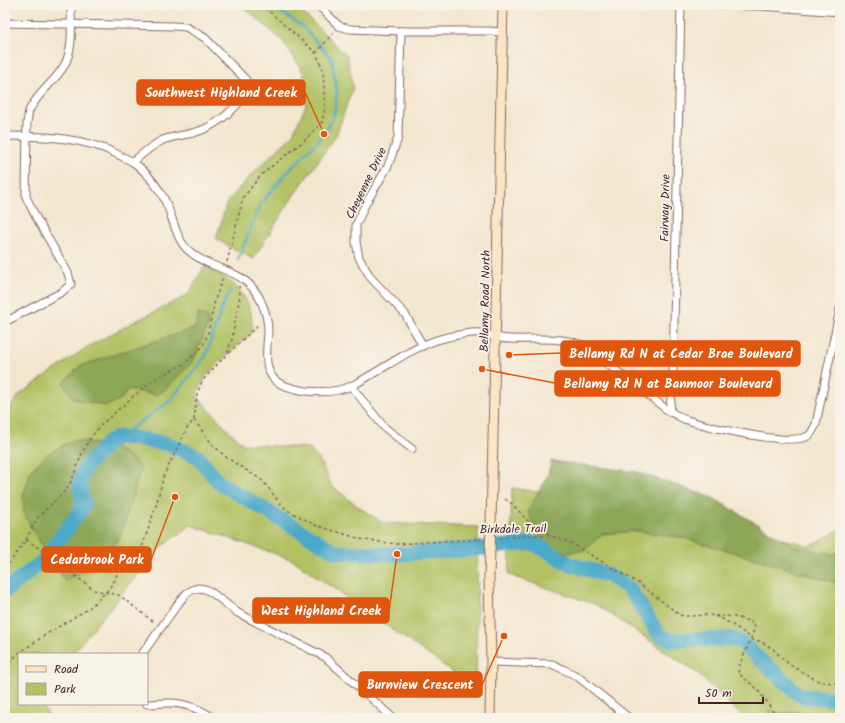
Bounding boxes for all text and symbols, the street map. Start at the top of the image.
callout: Southwest Highland Creek [137,80,305,105]
text: Southwest Highland Creek [145,83,297,104]
street label: Cheyenne Drive [341,143,392,222]
street label: Fairway Drive [655,173,676,242]
street label: Bellamy Road North [475,250,496,352]
callout: Bellamy Rd N at Cedar Brae Boulevard [561,341,800,366]
text: Bellamy Rd N at Cedar Brae Boulevard [569,344,794,365]
callout: Bellamy Rd N at Banmoor Boulevard [555,371,780,396]
text: Bellamy Rd N at Banmoor Boulevard [563,374,774,395]
street label: Birkdale Trail [480,519,547,540]
callout: Cedarbrook Park [42,547,151,572]
text: Cedarbrook Park [51,550,144,571]
callout: West Highland Creek [253,598,389,623]
text: West Highland Creek [261,601,382,622]
legend [18,653,148,705]
text: Road [54,660,79,679]
callout: Burnview Crescent [359,672,482,697]
text: Burnview Crescent [367,675,473,696]
scale bar [699,679,763,705]
text: Park [54,680,76,699]
text: 50 m [705,684,732,703]

